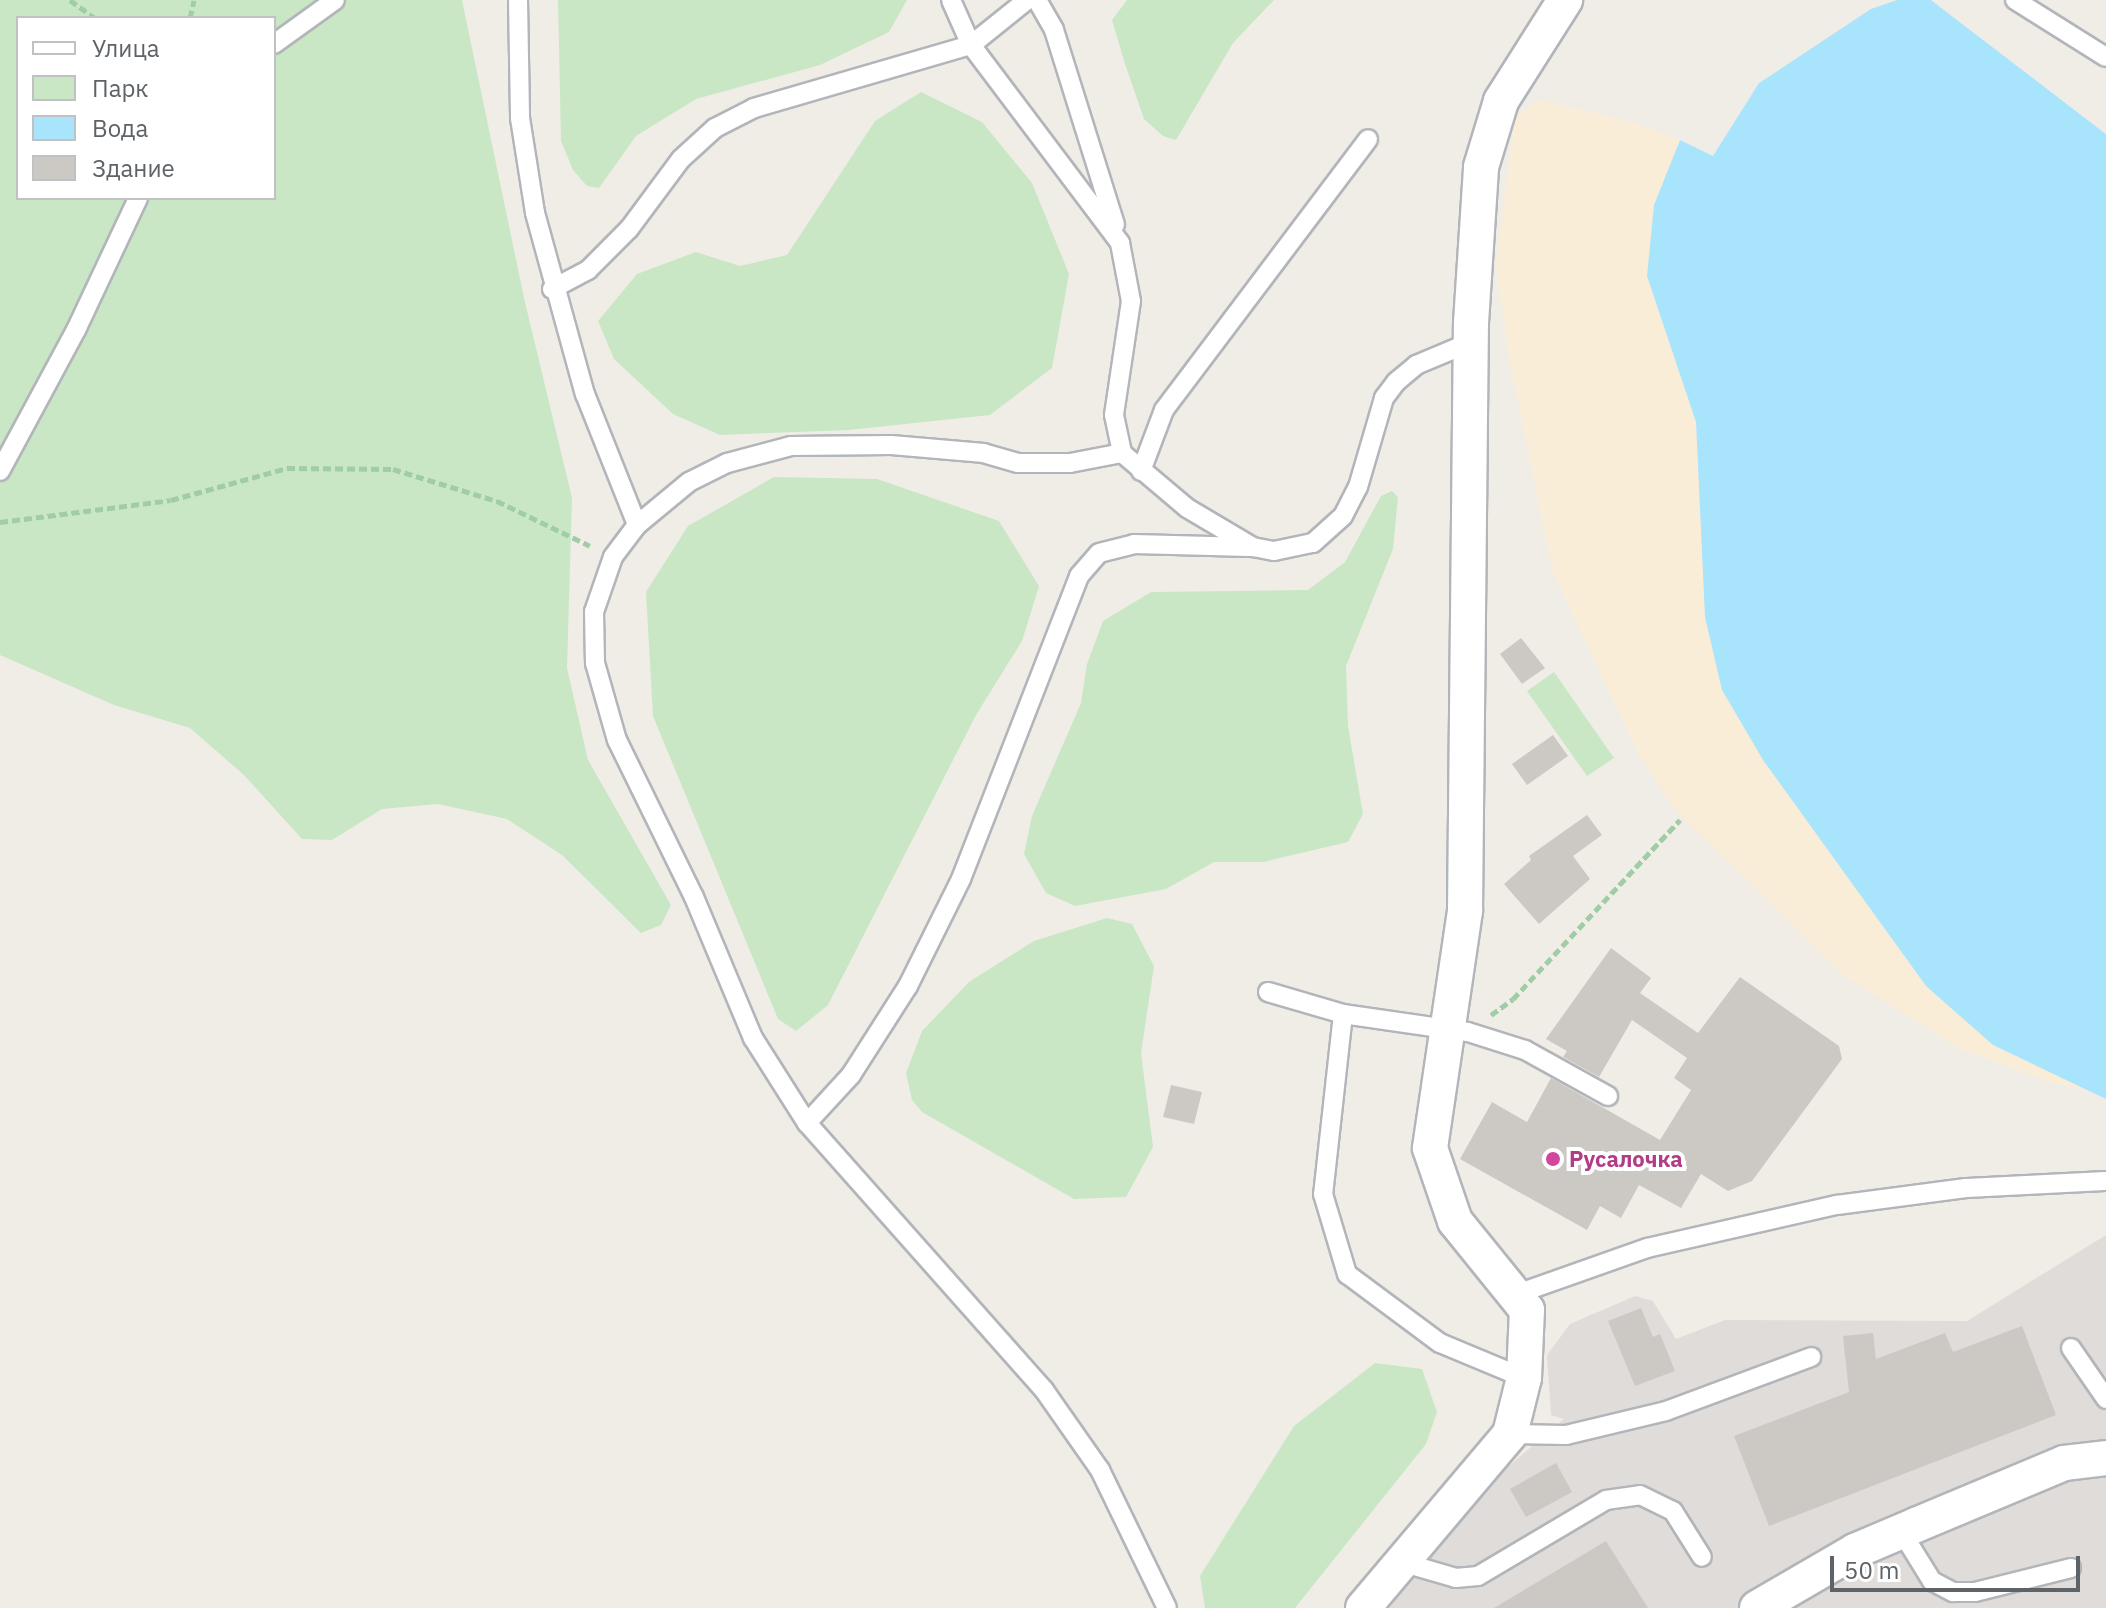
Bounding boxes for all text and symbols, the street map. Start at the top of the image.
legend [16,16,276,200]
text: Улица [92,32,160,64]
text: Парк [92,72,149,104]
text: Вода [92,112,148,144]
text: Здание [92,152,175,184]
place label: Русалочка [1569,1146,1683,1172]
marker: Русалочка [1544,1150,1562,1168]
scale bar [1834,1540,2084,1590]
text: 50 m [1844,1554,1899,1586]

